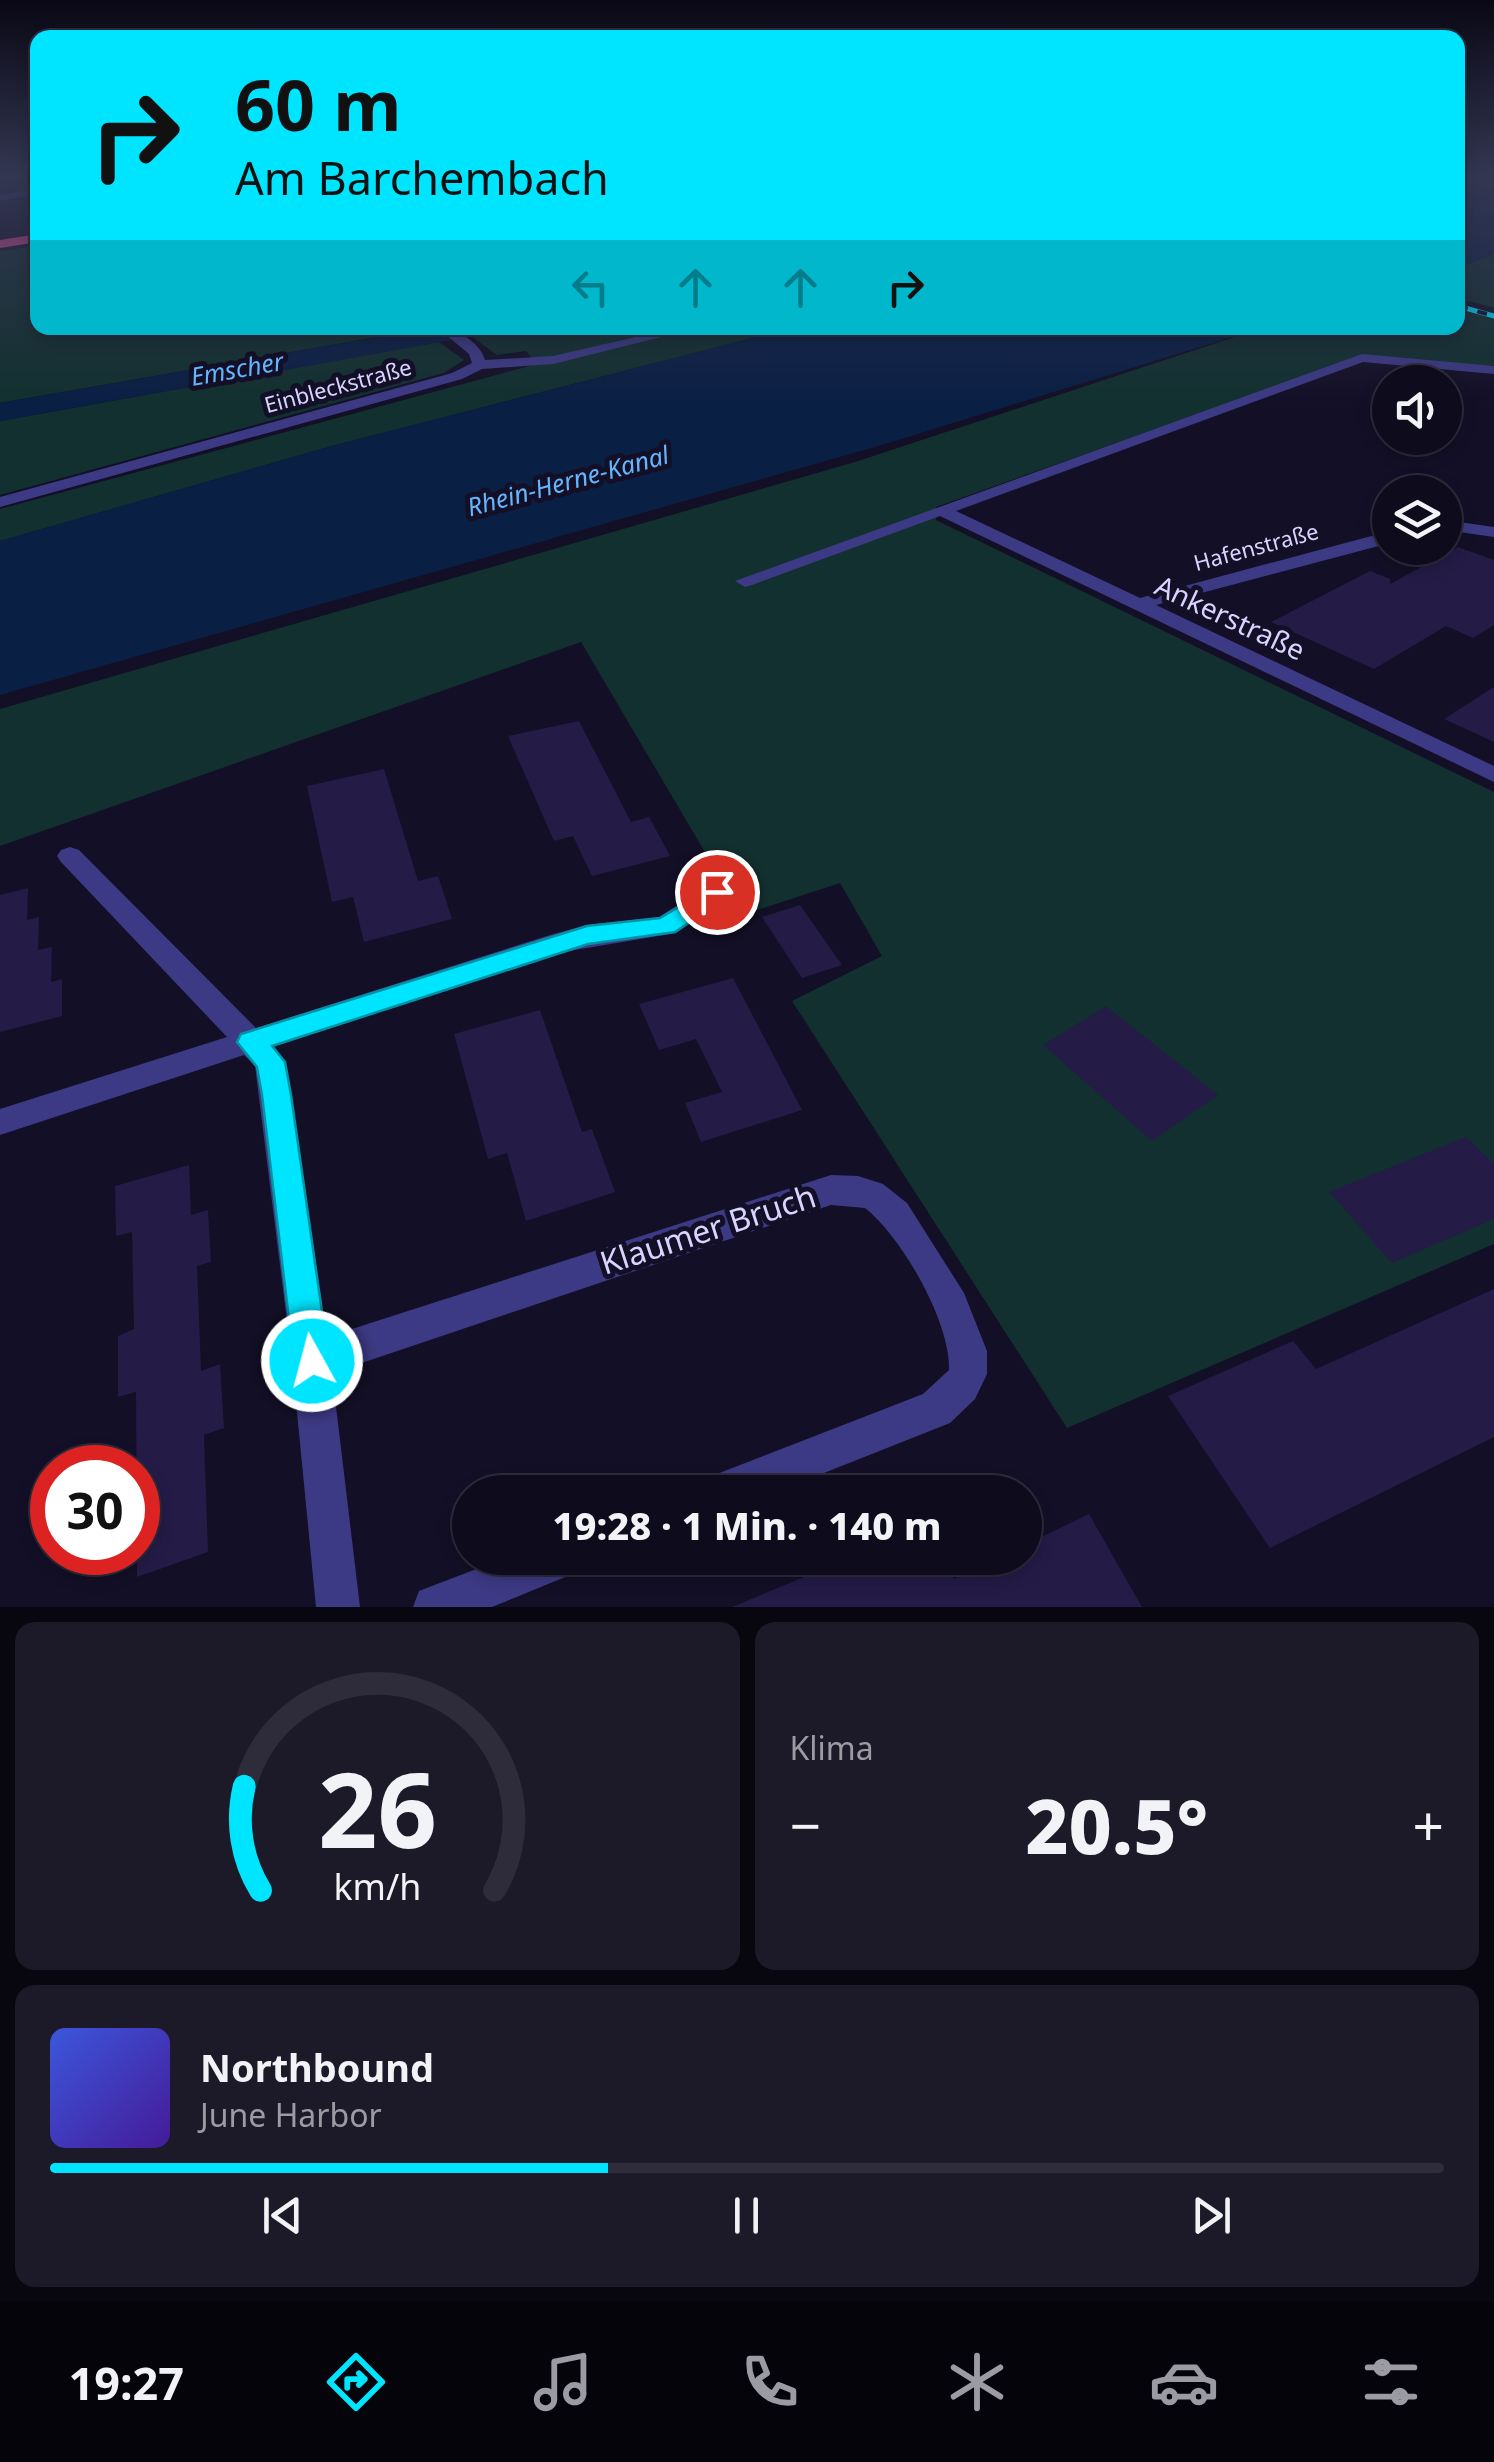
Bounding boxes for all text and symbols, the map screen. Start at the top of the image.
text: 60 m [235,56,402,152]
icon: right [70,70,200,200]
text: Am Barchembach [235,147,609,208]
icon: left [563,260,618,315]
icon: ahead [668,260,723,315]
icon: ahead [773,260,828,315]
icon: right [878,260,933,315]
water label: Emscher [188,343,287,393]
street label: Einbleckstraße [261,351,415,419]
map controls [1372,365,1462,565]
button: sound [1372,365,1462,455]
water label: Rhein-Herne-Kanal [463,437,673,523]
button: layers [1372,475,1462,565]
street label: Hafenstraße [1190,515,1321,577]
street label: Ankerstraße [1149,566,1312,668]
pin [675,850,760,935]
icon: arrive [690,865,745,920]
street label: Klaumer Bruch [594,1173,821,1284]
position arrow [260,1309,364,1413]
speed limit sign: 30 [30,1445,160,1575]
text: 19:28 · 1 Min. · 140 m [553,1499,941,1551]
text: Klima [790,1726,874,1769]
text: 26 [318,1737,437,1878]
text: 20.5° [1025,1774,1208,1876]
text: − [790,1787,821,1862]
text: + [1413,1787,1444,1862]
text: km/h [333,1862,421,1910]
text: Northbound [200,2041,434,2093]
text: June Harbor [200,2093,382,2136]
icon: previous [255,2188,310,2243]
icon: pause [719,2188,774,2243]
icon: next [1184,2188,1239,2243]
icon: directions [321,2347,391,2417]
icon: music [528,2347,598,2417]
icon: phone [735,2347,805,2417]
icon: climate [942,2347,1012,2417]
icon: car [1149,2347,1219,2417]
icon: filters [1356,2347,1426,2417]
text: 19:27 [68,2352,184,2413]

